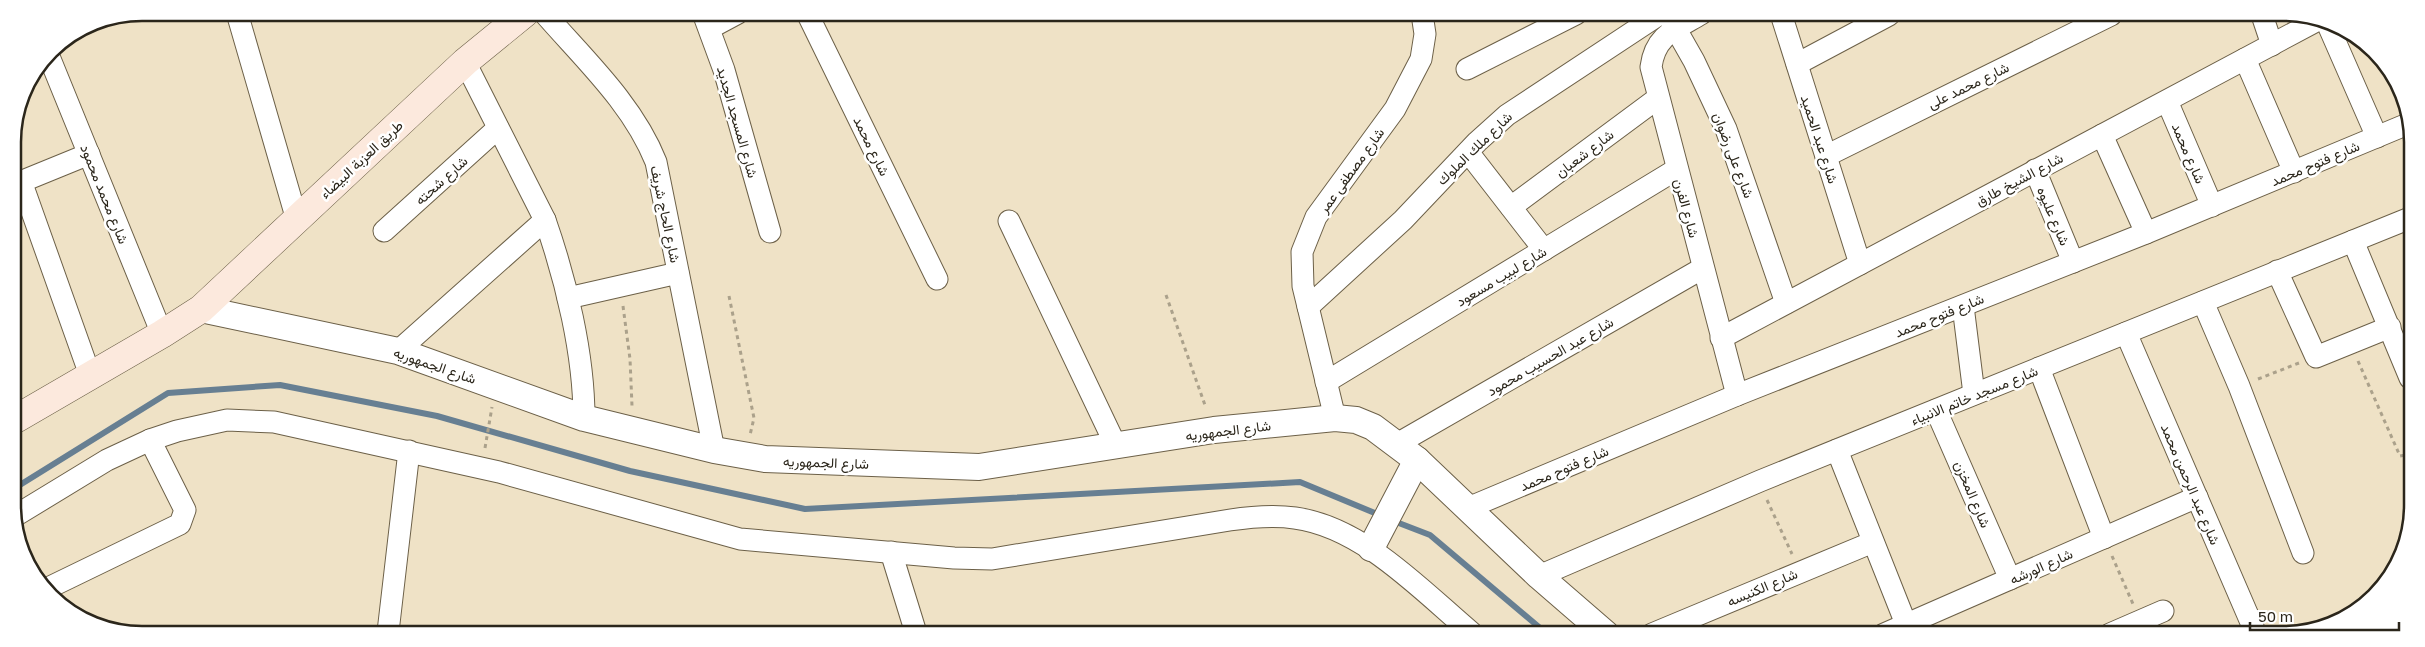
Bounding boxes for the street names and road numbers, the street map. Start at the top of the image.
street label: شارع محمد على [1925,58,2013,115]
street label: شارع المسجد الجديد [711,64,762,181]
street label: شارع عبد الحميد [1795,93,1842,186]
street label: شارع ملك الملوك [1433,108,1517,190]
street label: شارع على رضوان [1707,110,1758,201]
street label: شارع محمد [848,113,894,180]
street label: طريق العزبة البيضاء [316,116,407,202]
street label: شارع محمد [2166,120,2209,187]
street label: شارع مصطفى عمر [1314,124,1390,218]
street label: شارع شعبان [1551,126,1618,183]
street label: شارع فتوح محمد [2268,137,2363,192]
street label: شارع محمد محمود [75,142,133,247]
street label: شارع الشيخ طارق [1972,149,2067,212]
street label: شارع شحته [411,152,473,210]
street label: شارع الحاج شريف [644,164,685,265]
street label: شارع الفرن [1668,177,1703,240]
street label: شارع عليوه [2031,184,2074,249]
street label: شارع لبيب مسعود [1453,242,1551,312]
street label: شارع فتوح محمد [1892,289,1987,343]
street label: شارع عبد الحسيب محمود [1484,313,1618,402]
street label: شارع الجمهوريه [391,343,478,390]
street label: شارع مسجد خاتم الانبياء [1908,362,2041,431]
street label: شارع الجمهوريه [1184,416,1272,447]
street label: شارع عبد الرحمن محمد [2155,421,2224,548]
street label: شارع فتوح محمد [1517,442,1612,497]
street label: شارع الجمهوريه [783,452,869,475]
street label: شارع المخزن [1949,458,1995,531]
street label: شارع الورشه [2007,545,2076,590]
street label: شارع الكنيسه [1724,565,1801,612]

